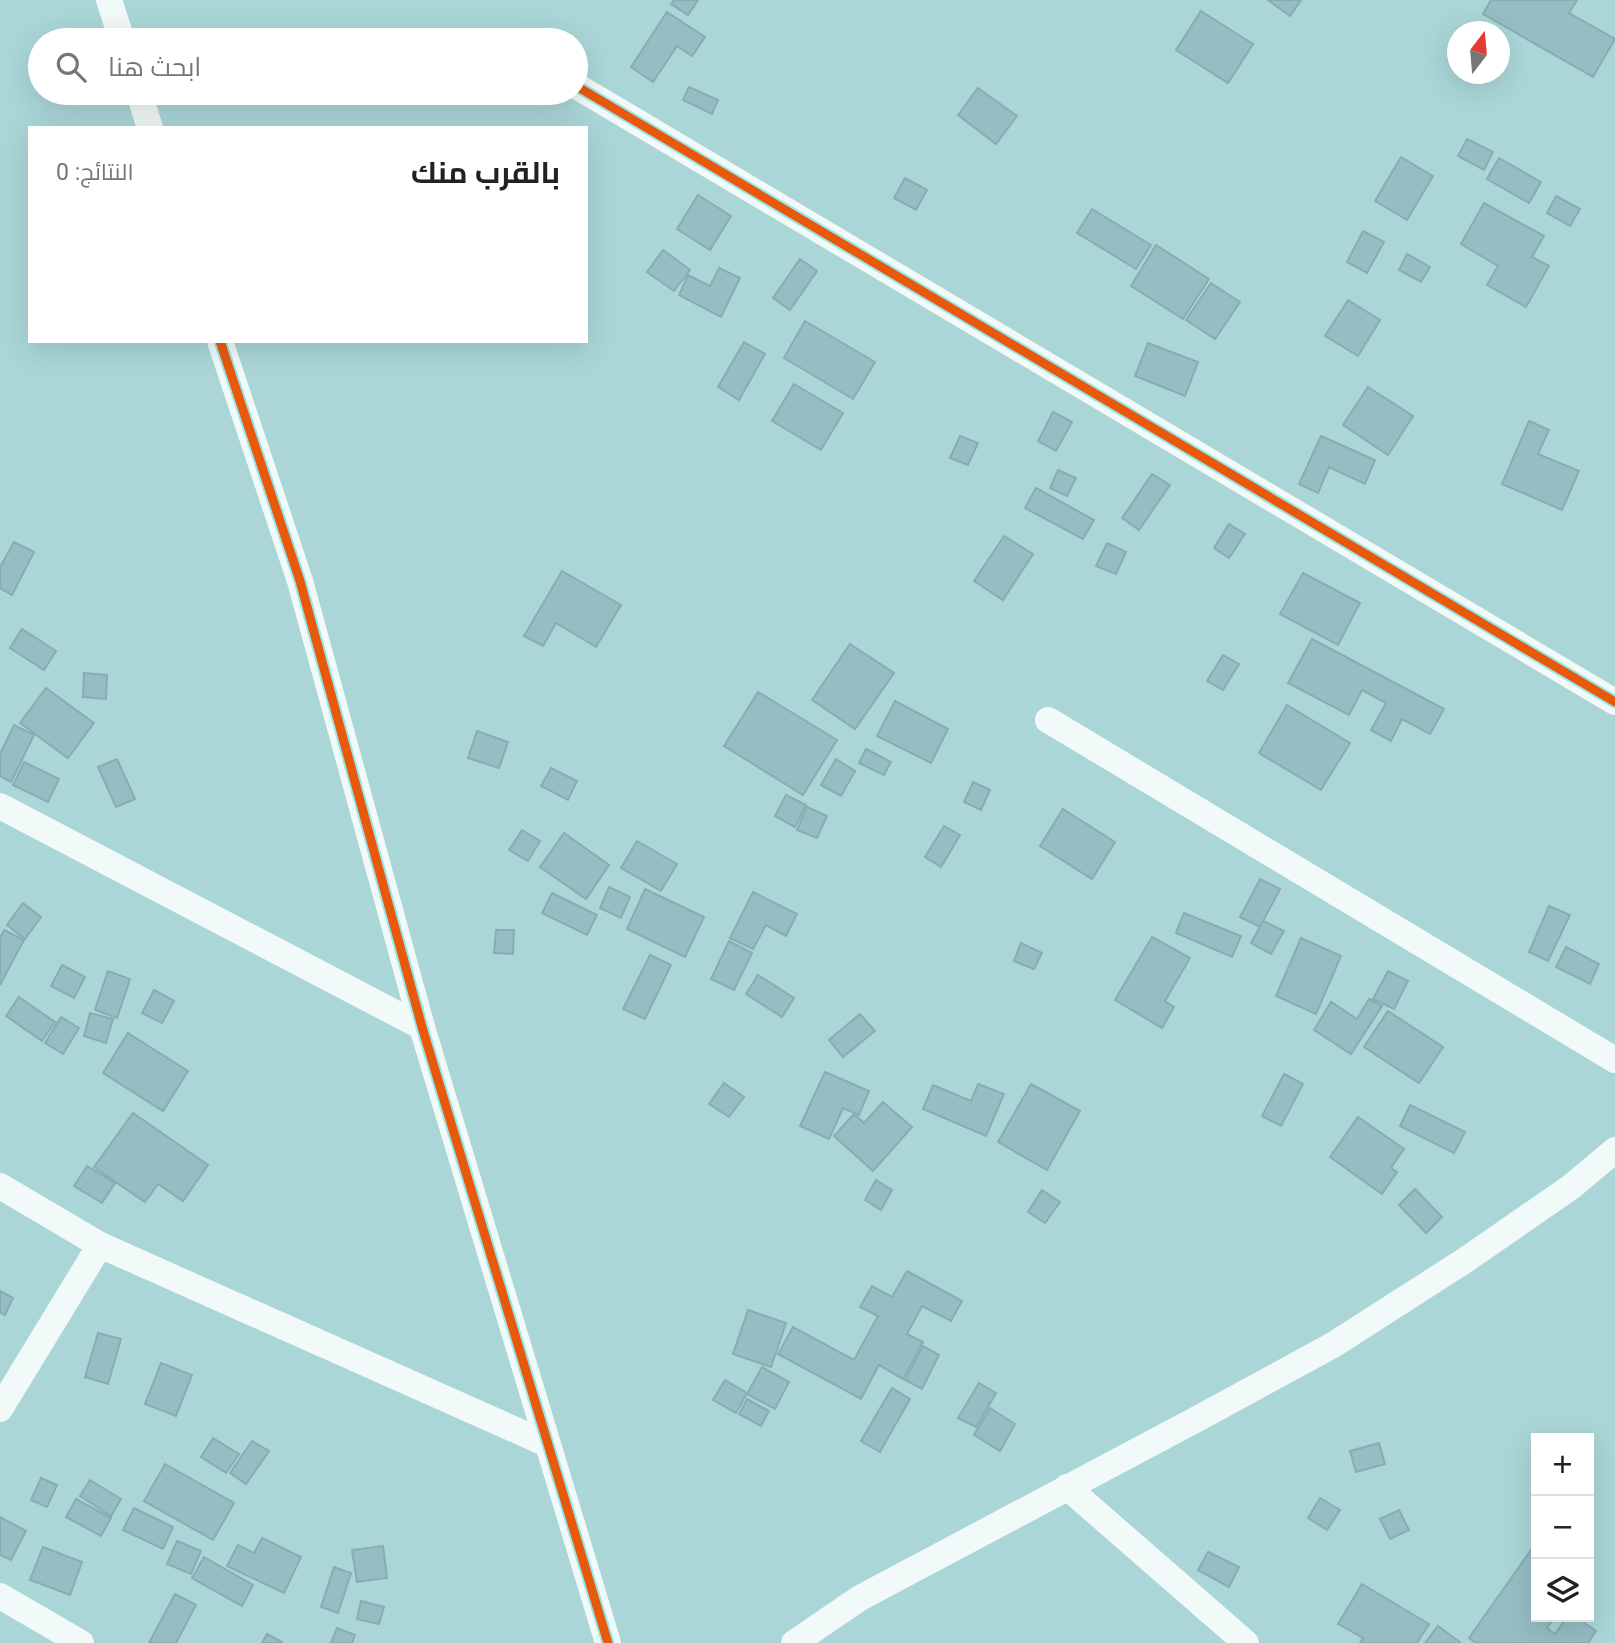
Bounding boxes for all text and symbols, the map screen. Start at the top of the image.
north arrow [1447,21,1510,84]
search box [28,28,588,105]
icon: search [52,48,90,86]
text: ابحث هنا [108,52,201,82]
text: بالقرب منك [411,155,560,190]
text: النتائج: 0 [56,159,134,186]
map controls [1531,1433,1594,1622]
button: + [1531,1433,1594,1496]
button: − [1531,1496,1594,1559]
button: layers [1531,1559,1594,1622]

